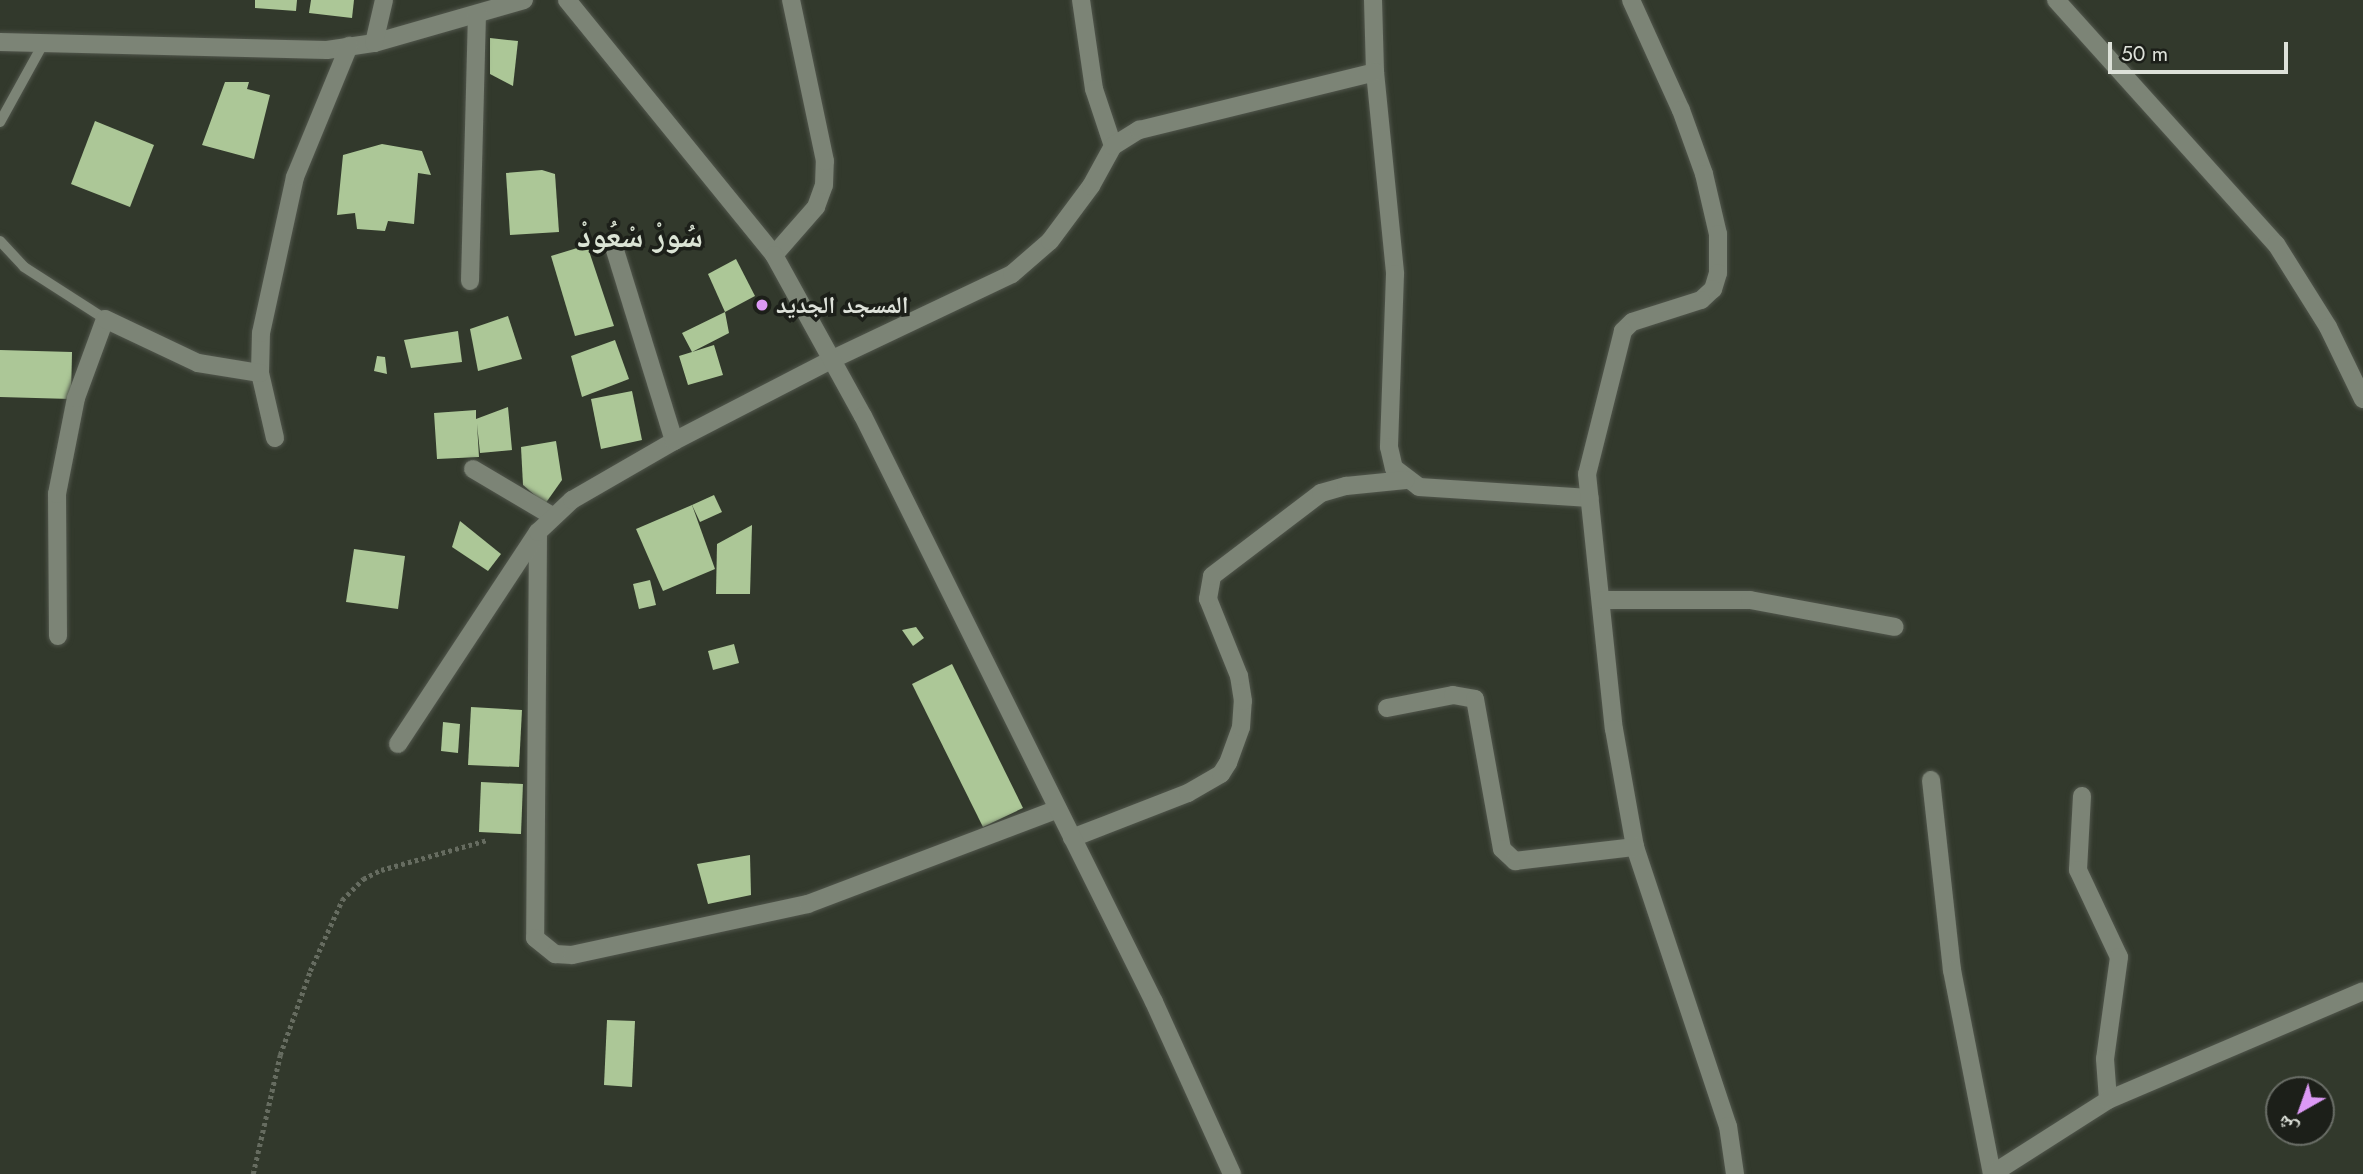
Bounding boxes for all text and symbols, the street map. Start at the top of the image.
scale bar [2111,28,2291,72]
text: 50 m [2121,39,2168,69]
district label: سُورْ سْعُودْ [577,217,703,255]
place label: المسجد الجديد [776,291,909,319]
marker: المسجد الجديد [754,297,770,313]
north arrow [2265,1076,2335,1146]
text: ش [2271,1109,2304,1143]

